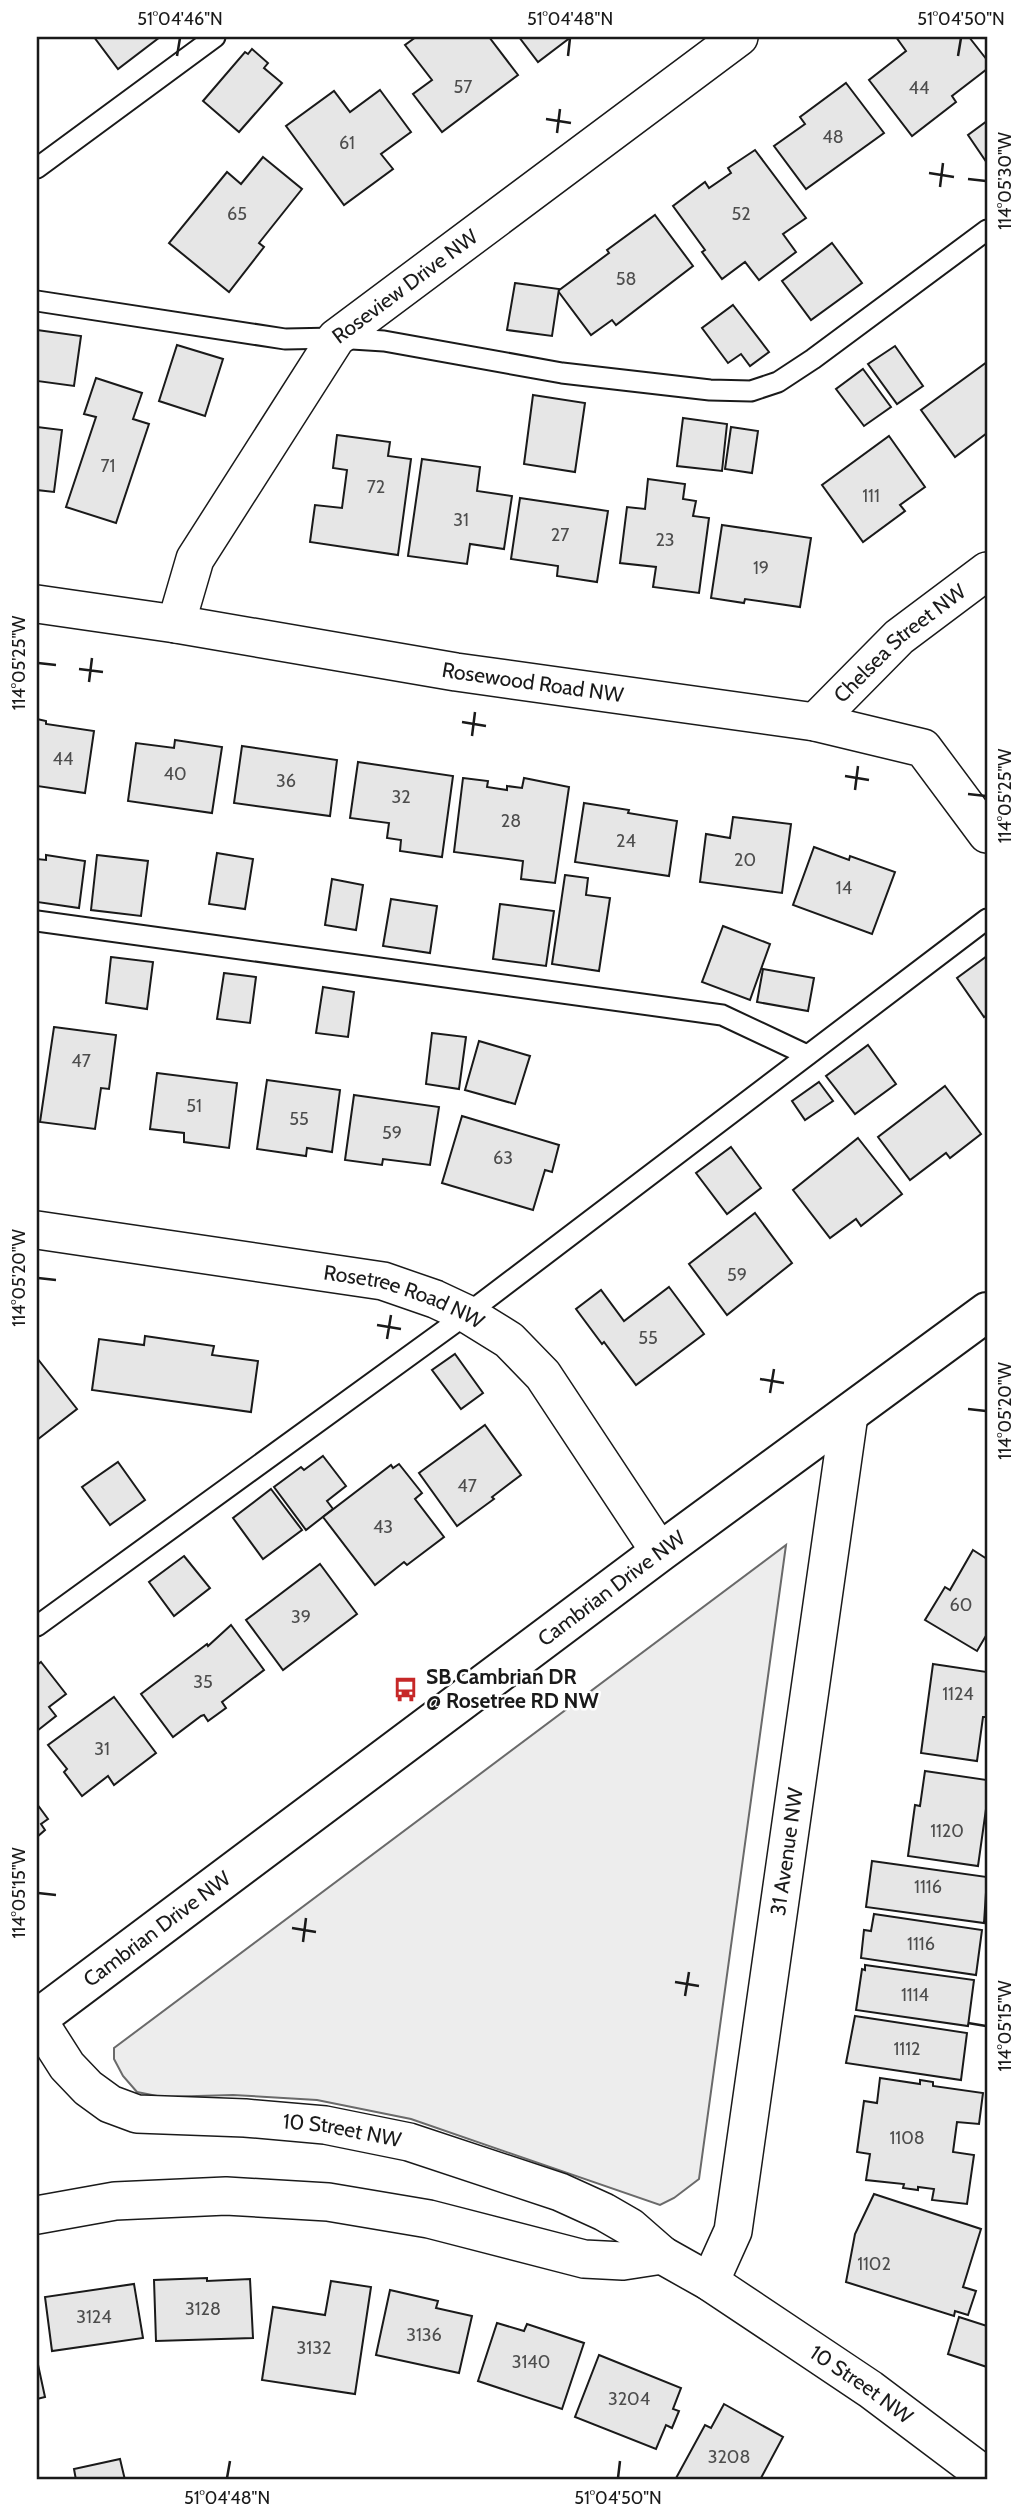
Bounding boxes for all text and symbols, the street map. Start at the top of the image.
text: 51°04'46"N [137,8,223,30]
text: 51°04'48"N [527,8,613,30]
text: 51°04'50"N [917,8,1005,30]
house number: 57 [454,76,472,98]
house number: 44 [909,77,929,99]
house number: 48 [822,126,844,148]
house number: 61 [339,132,355,154]
text: 114°05'30"W [994,132,1016,230]
house number: 65 [227,203,247,225]
house number: 52 [731,203,751,225]
street label: Roseview Drive NW [327,224,483,349]
house number: 58 [616,268,636,290]
house number: 71 [101,455,115,477]
house number: 72 [367,476,385,498]
house number: 111 [862,485,880,507]
house number: 31 [453,509,469,531]
house number: 27 [551,524,569,546]
house number: 23 [655,529,675,551]
house number: 19 [753,557,769,579]
street label: Chelsea Street NW [828,578,971,708]
text: 114°05'25"W [8,616,30,710]
street label: Rosewood Road NW [440,657,625,707]
house number: 44 [53,748,73,770]
text: 114°05'25"W [994,749,1016,843]
house number: 40 [164,763,186,785]
house number: 36 [276,770,296,792]
house number: 32 [391,786,411,808]
house number: 28 [501,810,521,832]
house number: 24 [616,830,636,852]
house number: 20 [734,849,756,871]
house number: 14 [836,877,852,899]
house number: 47 [71,1050,91,1072]
house number: 51 [186,1095,202,1117]
house number: 55 [289,1108,309,1130]
house number: 59 [382,1122,402,1144]
house number: 63 [493,1147,513,1169]
text: 114°05'20"W [8,1229,30,1327]
street label: Rosetree Road NW [322,1259,489,1334]
house number: 59 [727,1264,747,1286]
house number: 55 [638,1327,658,1349]
text: 114°05'20"W [994,1362,1016,1460]
house number: 47 [457,1475,477,1497]
house number: 43 [373,1516,393,1538]
street label: Cambrian Drive NW [533,1525,690,1651]
house number: 60 [950,1594,972,1616]
house number: 39 [291,1606,311,1628]
place label: SB Cambrian DR @ Rosetree RD NW [426,1664,599,1713]
house number: 35 [193,1671,213,1693]
bus stop icon: SB Cambrian DR @ Rosetree RD NW [392,1675,420,1703]
house number: 1124 [942,1683,974,1705]
house number: 31 [94,1738,110,1760]
street label: 31 Avenue NW [765,1786,808,1917]
house number: 1120 [930,1820,964,1842]
text: 114°05'15"W [8,1847,30,1939]
street label: Cambrian Drive NW [78,1865,235,1992]
house number: 1116 [914,1876,942,1898]
house number: 1116 [907,1933,935,1955]
text: 114°05'15"W [994,1980,1016,2072]
house number: 1114 [901,1984,929,2006]
house number: 1112 [893,2038,921,2060]
street label: 10 Street NW [282,2108,403,2152]
house number: 1108 [889,2127,925,2149]
house number: 1102 [857,2253,891,2275]
house number: 3128 [185,2298,221,2320]
house number: 3124 [76,2306,112,2328]
house number: 3136 [406,2324,442,2346]
house number: 3132 [297,2337,331,2359]
street label: 10 Street NW [805,2340,918,2429]
house number: 3140 [512,2351,550,2373]
house number: 3204 [608,2388,650,2410]
house number: 3208 [708,2446,750,2468]
text: 51°04'48"N [184,2487,270,2509]
text: 51°04'50"N [574,2487,662,2509]

